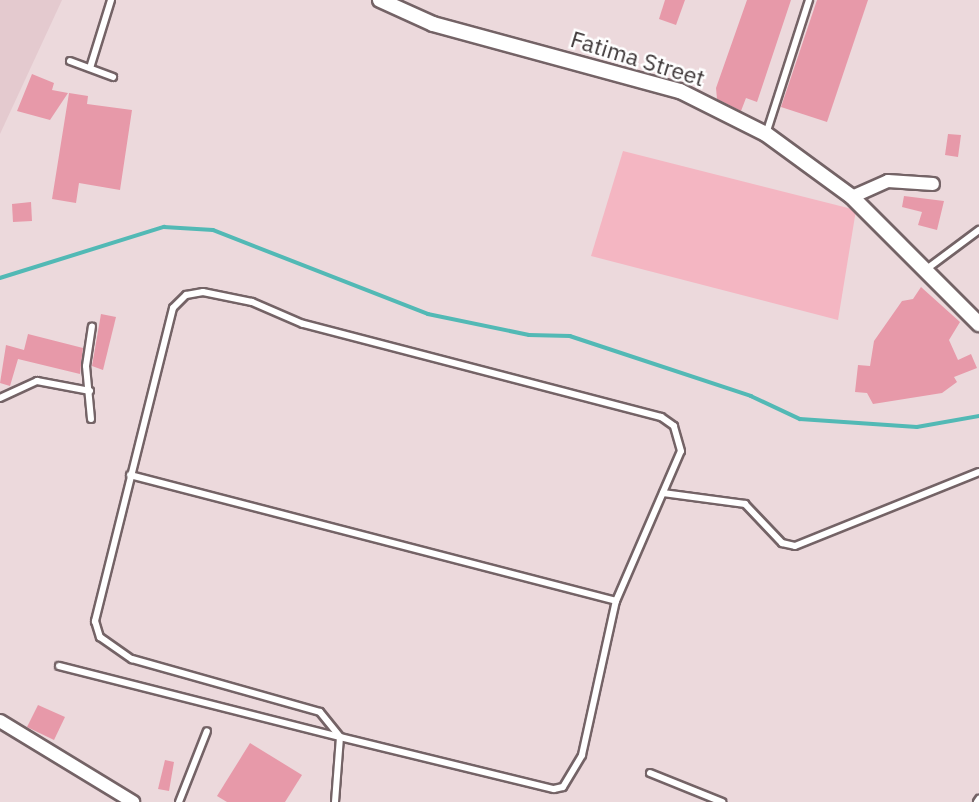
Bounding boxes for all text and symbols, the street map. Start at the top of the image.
street label: Fatima Street [568,24,708,92]

